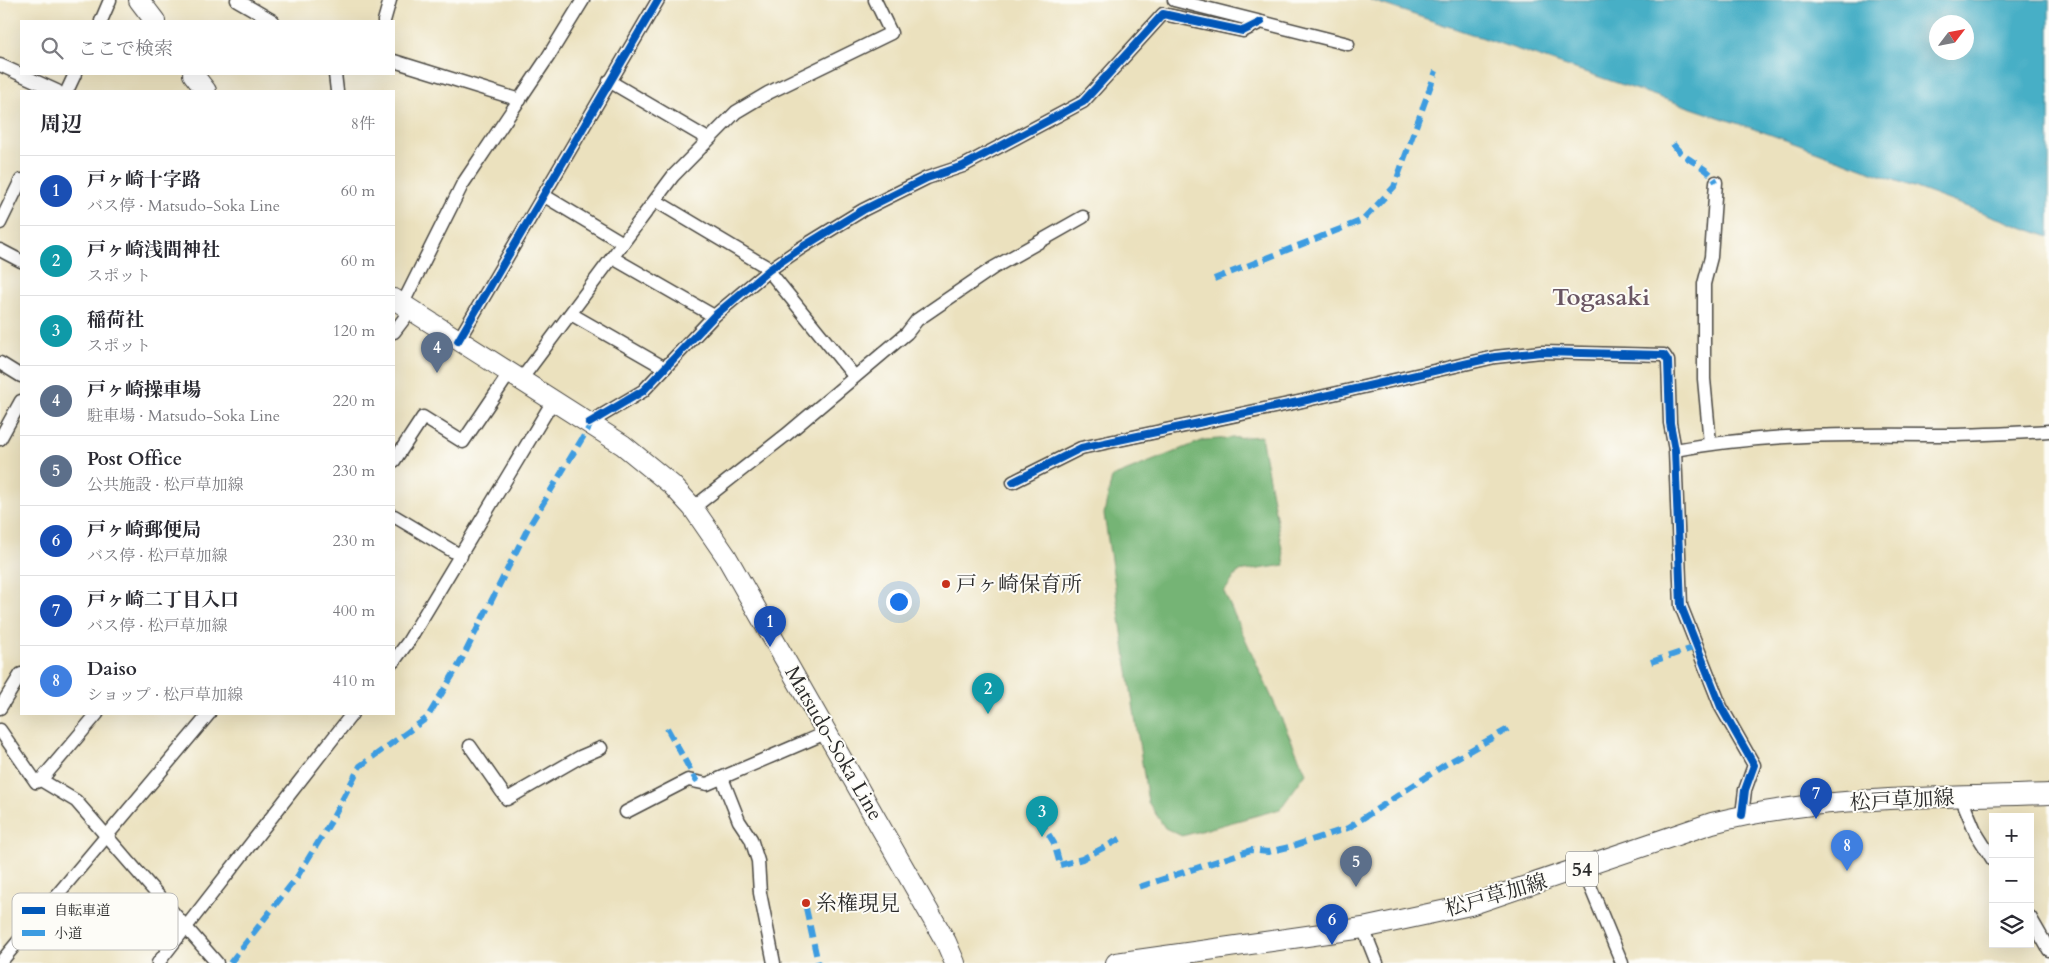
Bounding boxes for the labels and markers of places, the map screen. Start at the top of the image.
pin: 4 [421,332,453,373]
place label: 戸ヶ崎保育所 [956,570,1082,599]
marker: 戸ヶ崎保育所 [940,578,952,590]
pin: 1 [754,606,786,647]
pin: 2 [972,673,1004,714]
pin: 7 [1800,778,1832,819]
pin: 3 [1026,796,1058,837]
pin: 8 [1831,830,1863,871]
pin: 5 [1340,846,1372,887]
place label: 糸権現見 [816,889,900,918]
marker: 糸権現見 [800,897,812,909]
pin: 6 [1316,904,1348,945]

